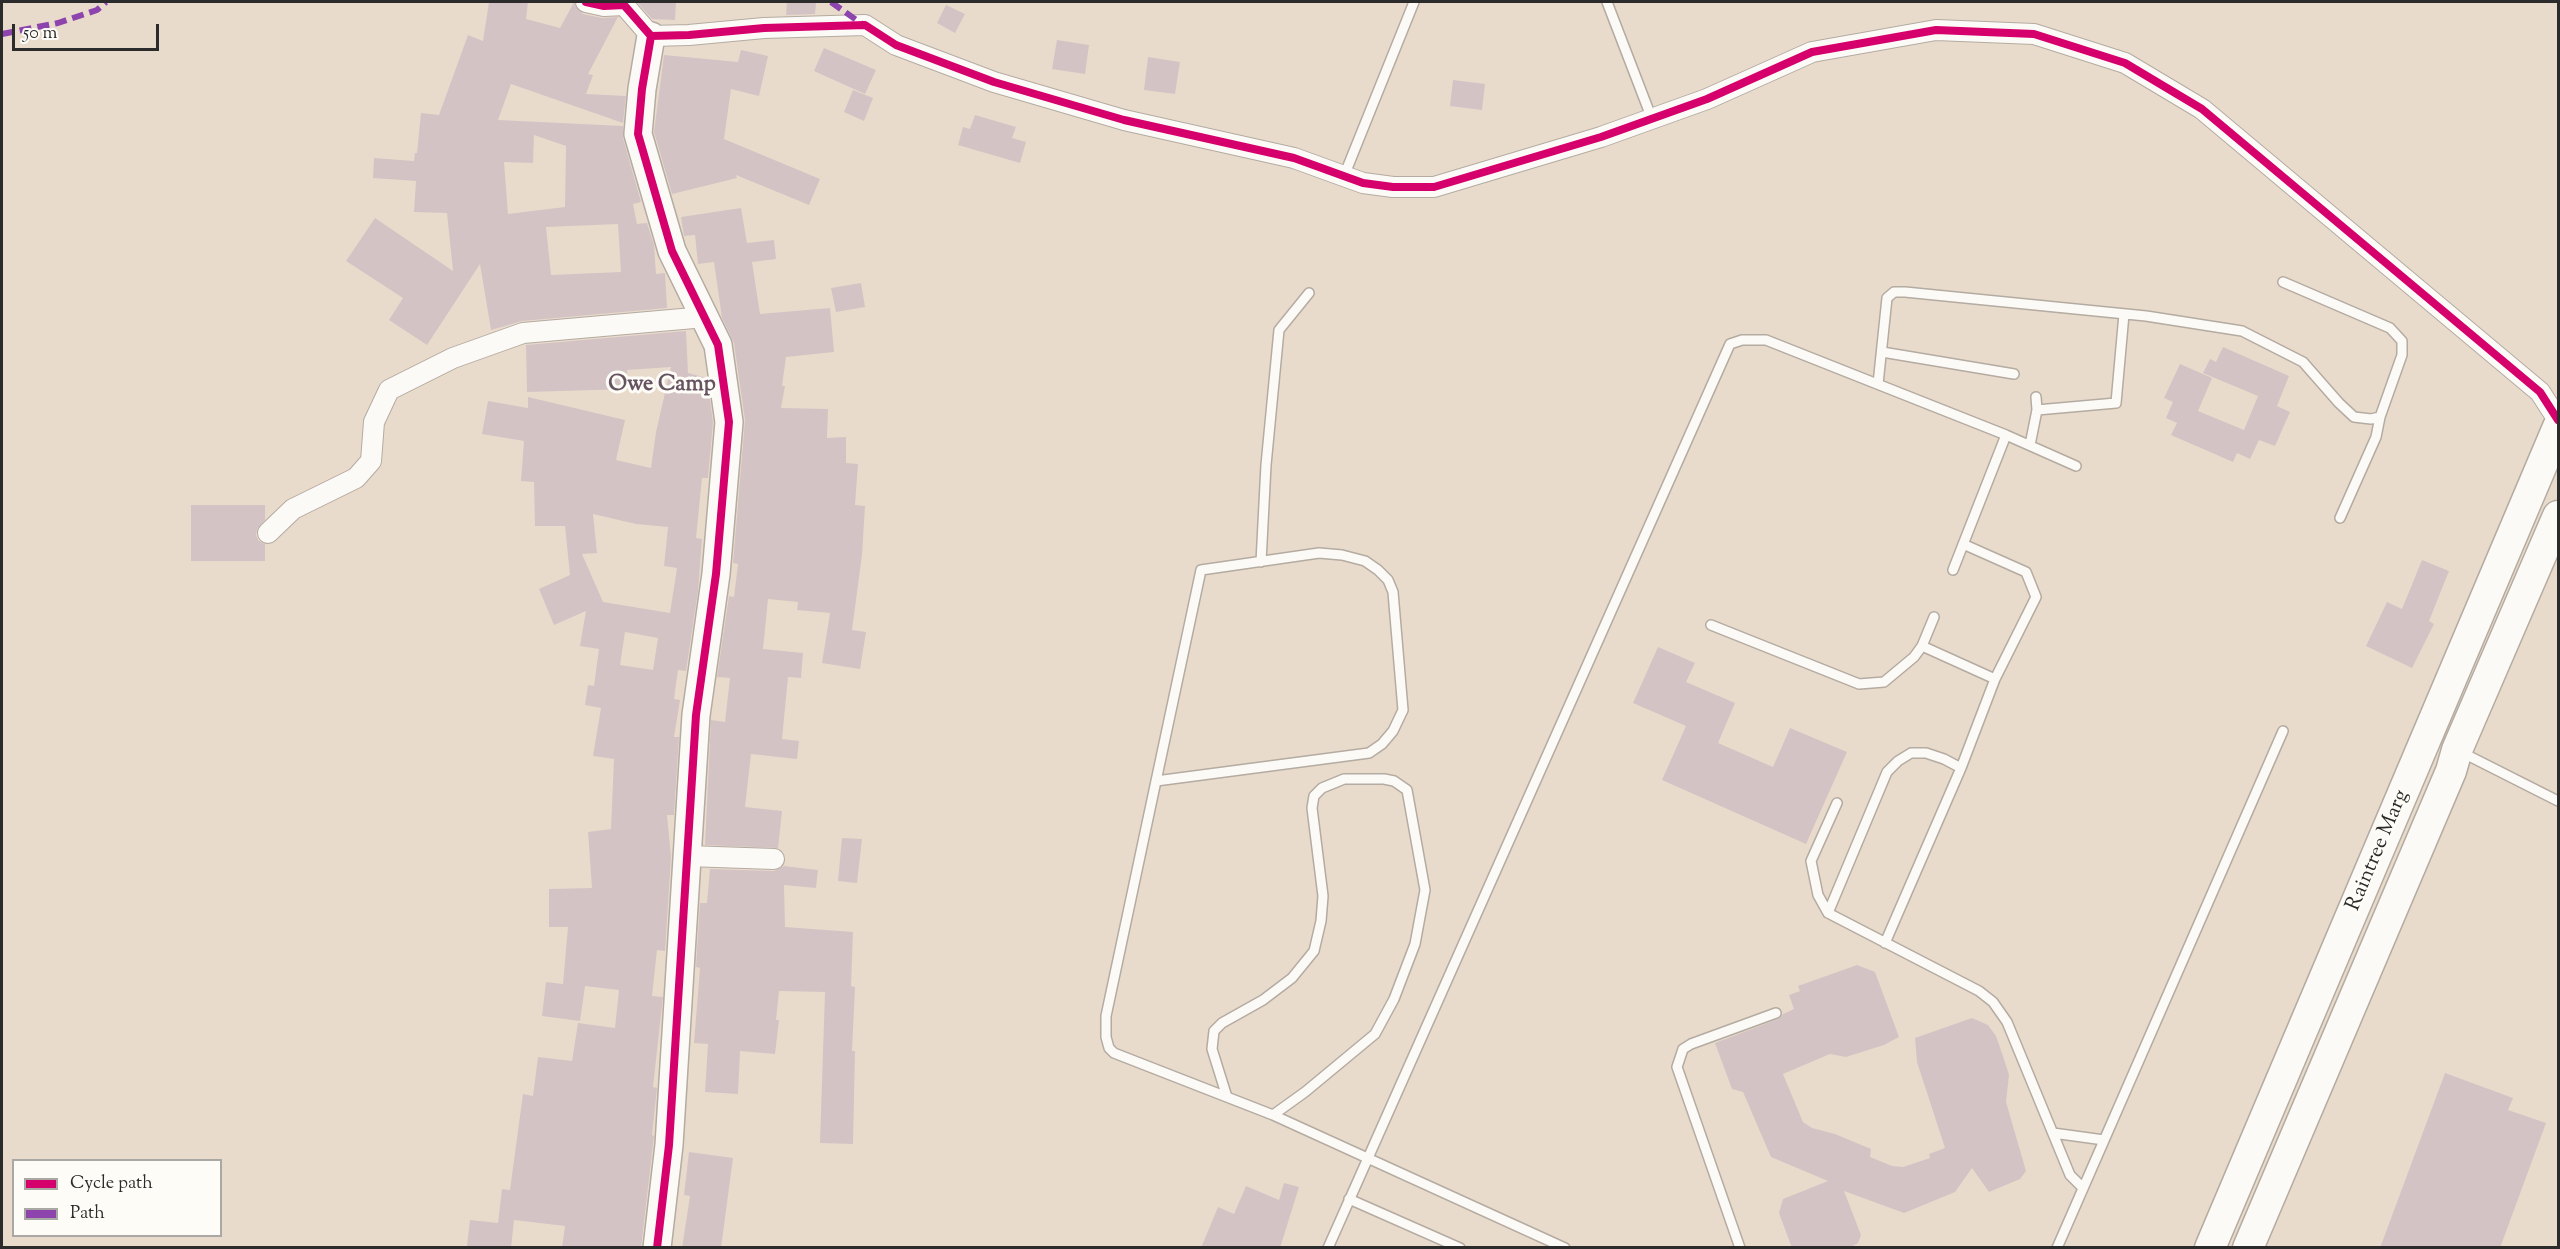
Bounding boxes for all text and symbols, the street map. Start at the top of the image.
scale bar [15,12,162,50]
text: 50 m [23,21,57,47]
district label: Owe Camp [608,373,716,399]
street label: Raintree Marg [2342,787,2416,915]
legend [12,1159,222,1237]
text: Cycle path [70,1171,153,1197]
text: Path [70,1201,105,1227]

